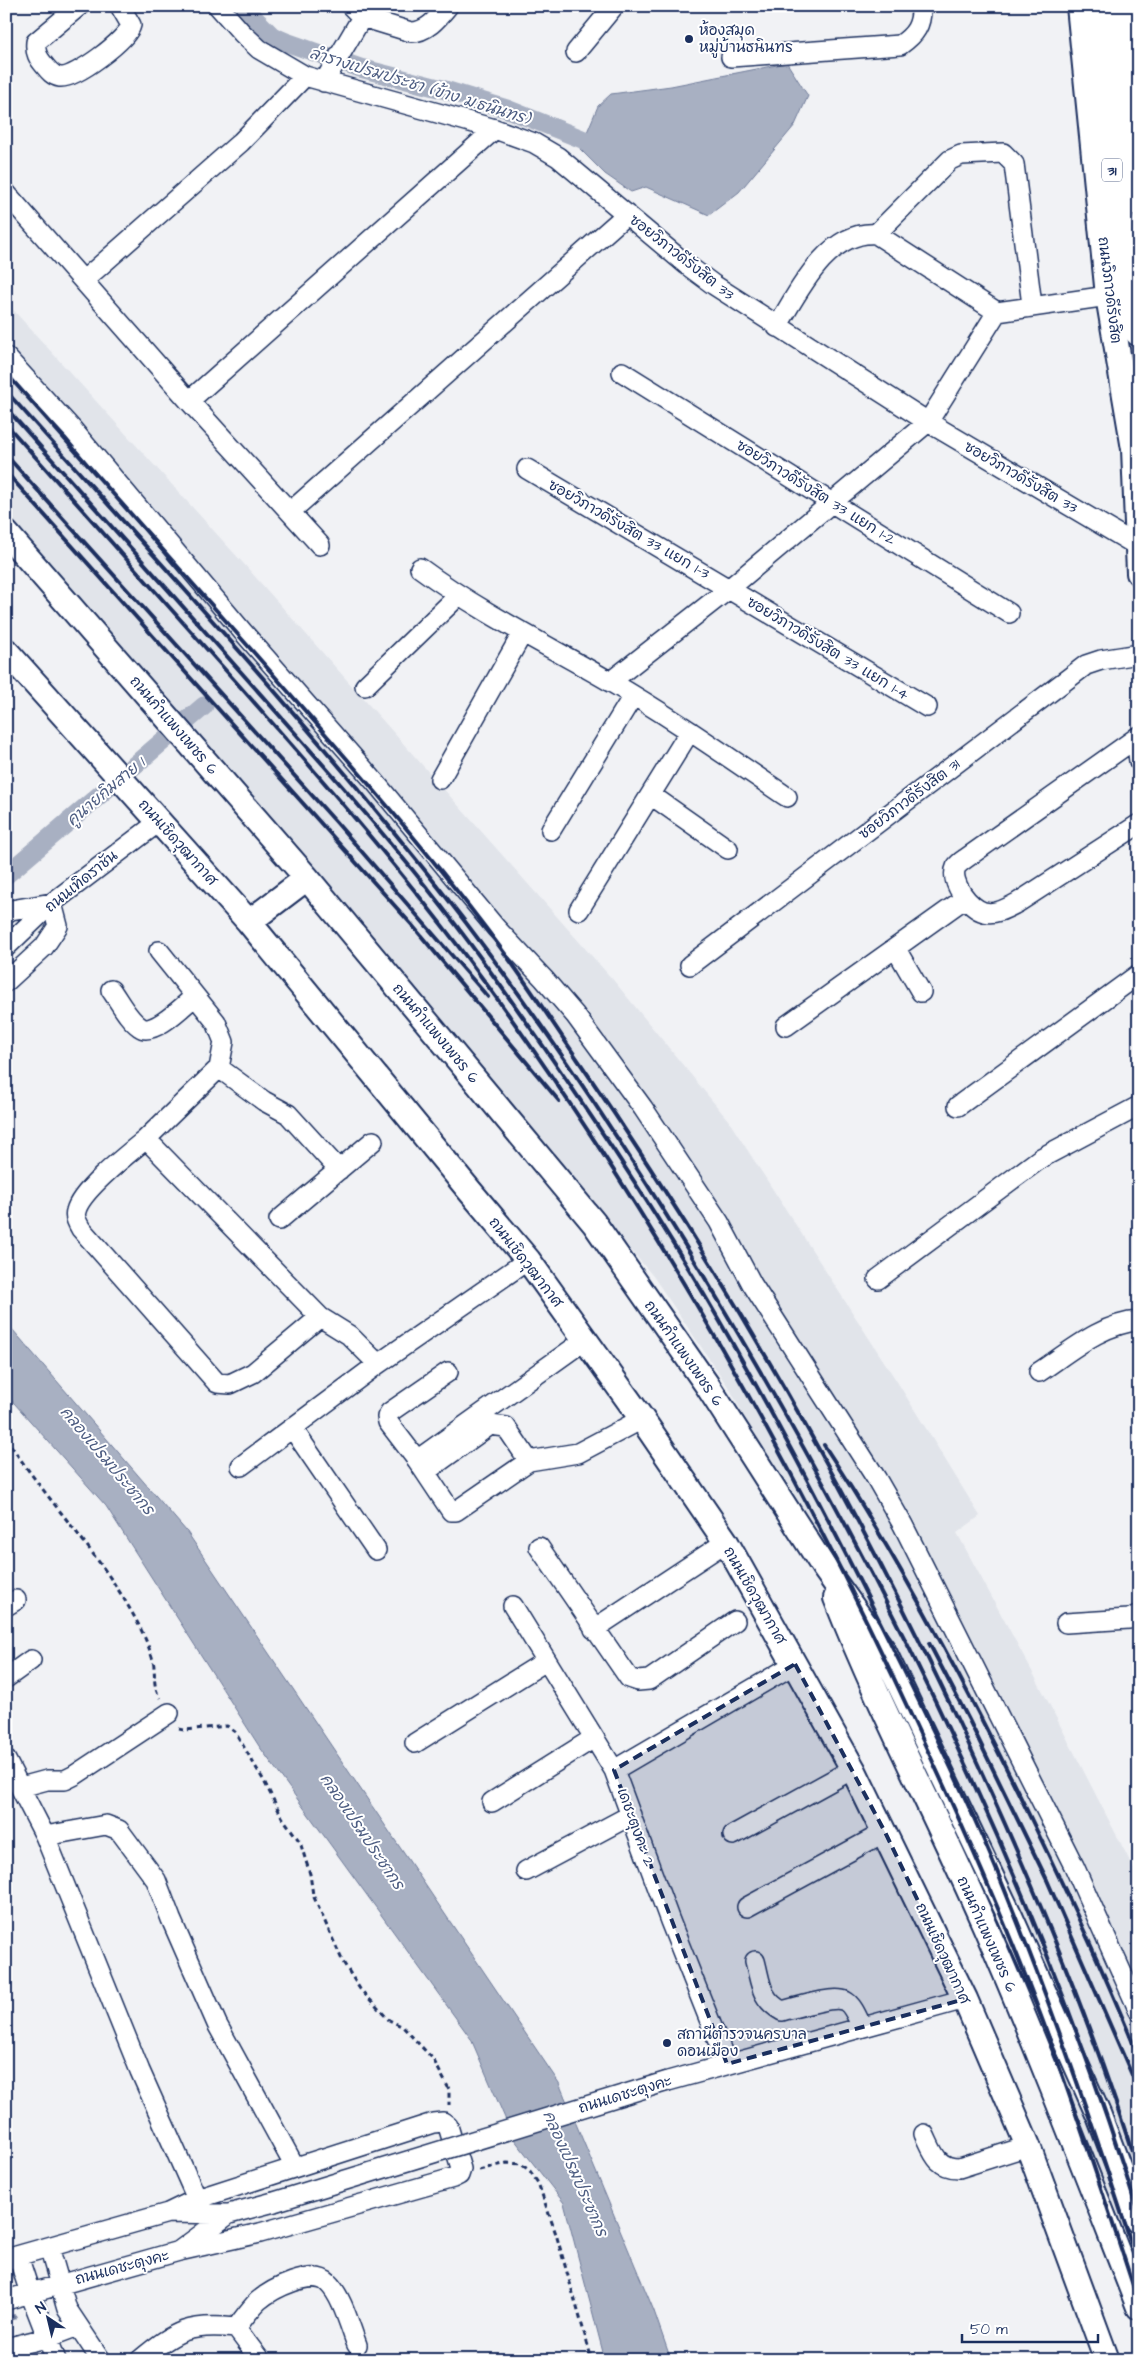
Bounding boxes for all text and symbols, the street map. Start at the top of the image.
place label: ห้องสมุด หมู่บ้านธนินทร [699,20,793,58]
marker: ห้องสมุด หมู่บ้านธนินทร [683,33,695,45]
water label: ลำรางเปรมประชา (ข้าง ม.ธนินทร) [307,42,534,130]
road number: 31 [1102,158,1122,182]
street label: ซอยวิภาวดีรังสิต 33 [625,210,739,305]
street label: ถนนวิภาวดีรังสิต [1093,235,1126,345]
street label: ซอยวิภาวดีรังสิต 33 แยก 1-2 [732,435,900,550]
street label: ซอยวิภาวดีรังสิต 33 [960,436,1082,519]
street label: ซอยวิภาวดีรังสิต 33 แยก 1-3 [544,475,714,585]
street label: ซอยวิภาวดีรังสิต 33 แยก 1-4 [743,592,913,705]
street label: ถนนกำแพงเพชร 6 [125,671,223,780]
water label: คูนายกิมสาย 1 [62,751,152,832]
street label: ซอยวิภาวดีรังสิต 31 [854,754,965,845]
street label: ถนนเชิดวุฒากาศ [133,795,223,891]
street label: ถนนเทิดราชัน [40,845,122,917]
street label: ถนนกำแพงเพชร 6 [387,979,484,1088]
street label: ถนนเชิดวุฒากาศ [484,1213,568,1312]
street label: ถนนกำแพงเพชร 6 [639,1296,728,1411]
water label: คลองเปรมประชากร [55,1402,160,1521]
street label: ถนนเชิดวุฒากาศ [718,1543,791,1649]
water label: คลองเปรมประชากร [315,1769,410,1895]
street label: เดชะตุงคะ 2 [612,1785,660,1870]
street label: ถนนกำแพงเพชร 6 [952,1873,1022,1996]
street label: ถนนเชิดวุฒากาศ [910,1899,976,2008]
place label: สถานีตำรวจนครบาล ดอนเมือง [677,2024,807,2062]
marker: สถานีตำรวจนครบาล ดอนเมือง [661,2037,673,2049]
street label: ถนนเดชะตุงคะ [576,2070,674,2119]
water label: คลองเปรมประชากร [537,2107,613,2241]
street label: ถนนเดชะตุงคะ [73,2245,171,2290]
north arrow [22,2294,72,2344]
text: N [32,2297,51,2319]
scale bar [962,2311,1099,2343]
text: 50 m [970,2319,1008,2340]

